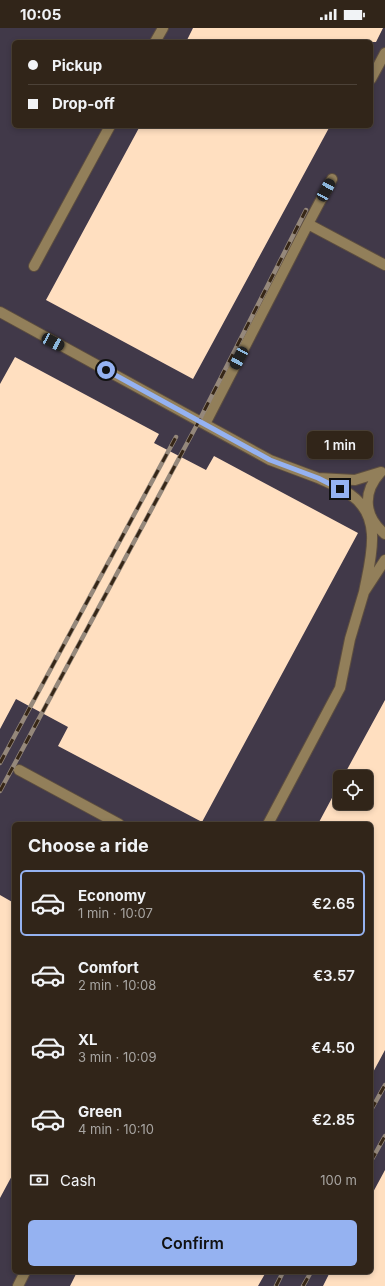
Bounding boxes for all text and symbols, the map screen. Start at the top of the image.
text: 10:05 [20,5,61,24]
text: Pickup [52,56,102,75]
text: Drop-off [52,94,115,113]
car [315,177,337,203]
car [40,331,66,353]
car [228,345,250,371]
route start [97,361,115,379]
callout: 1 min [307,431,373,459]
text: 1 min [324,437,356,453]
route end [331,480,349,498]
map controls [333,770,373,810]
button: locate [333,770,373,810]
text: Choose a ride [28,835,149,856]
icon: car [30,885,66,921]
text: Economy [78,886,146,905]
text: €2.65 [312,894,355,913]
text: 1 min · 10:07 [78,905,153,921]
icon: car [30,957,66,993]
text: Comfort [78,958,139,977]
text: €3.57 [313,966,355,985]
text: 2 min · 10:08 [78,977,156,993]
icon: car [30,1029,66,1065]
text: XL [78,1030,98,1049]
text: €4.50 [311,1038,355,1057]
text: 3 min · 10:09 [78,1049,156,1065]
icon: car [30,1101,66,1137]
text: Green [78,1102,122,1121]
text: €2.85 [312,1110,355,1129]
text: 4 min · 10:10 [78,1121,154,1137]
icon: cash [28,1169,50,1191]
text: Cash [60,1171,96,1190]
text: 100 m [320,1172,357,1188]
button: Confirm [28,1220,357,1266]

